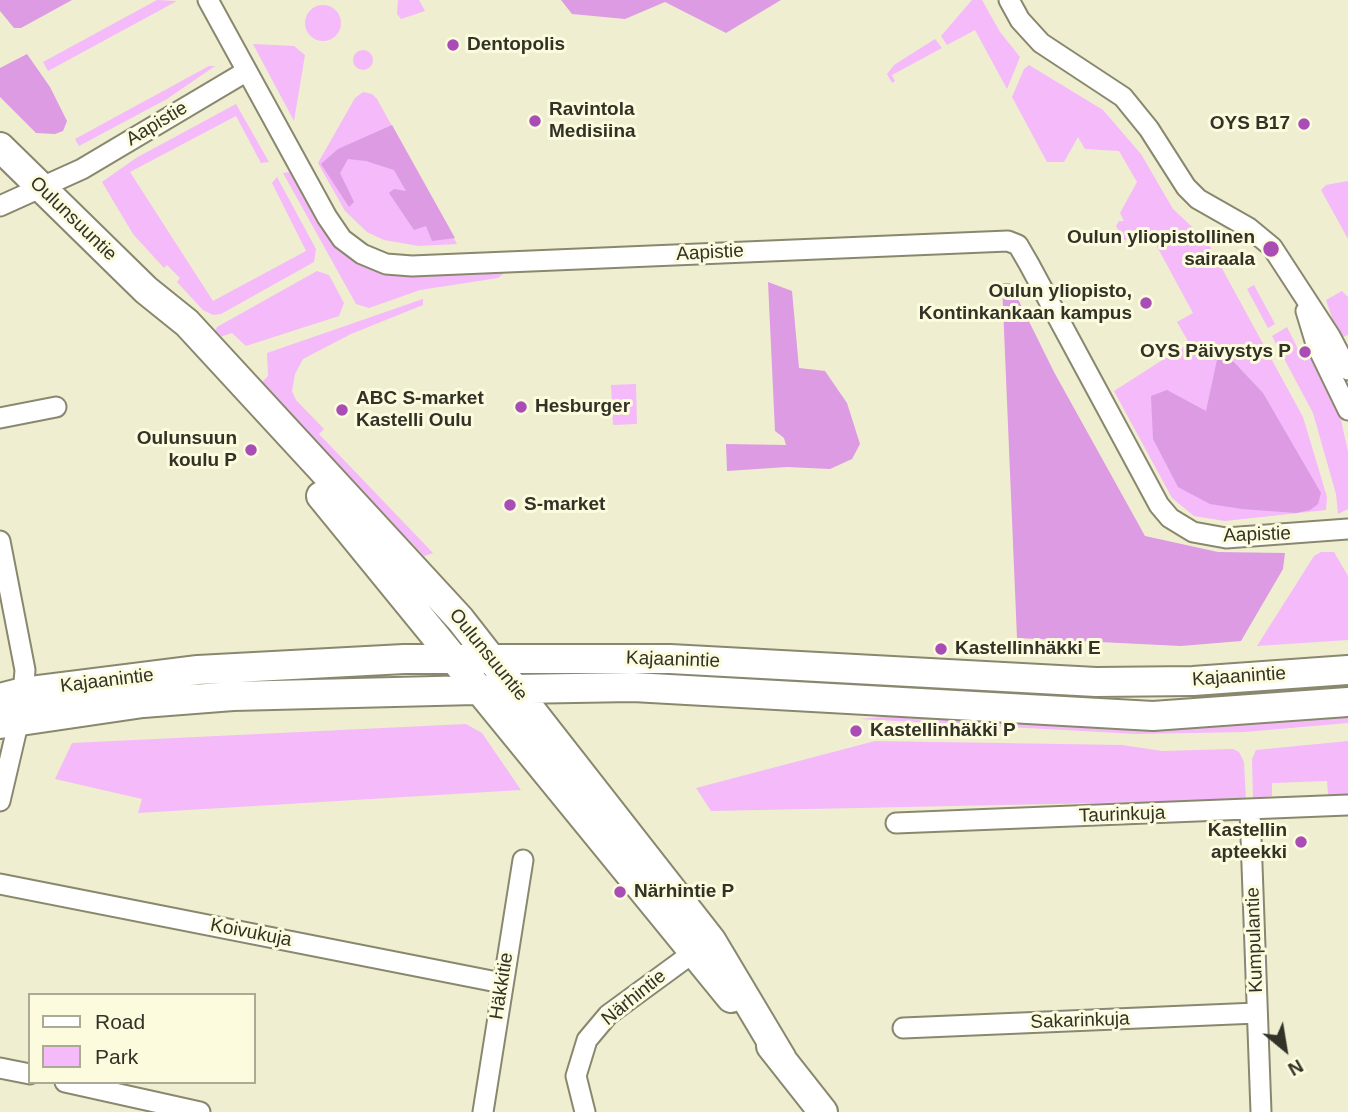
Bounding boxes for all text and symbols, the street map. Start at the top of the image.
place label: Dentopolis [467,34,565,56]
marker: Dentopolis [445,37,461,53]
street label: Aapistie [122,97,192,151]
place label: Ravintola Medisiina [549,99,636,143]
marker: Ravintola Medisiina [527,113,543,129]
place label: OYS B17 [1210,113,1290,135]
marker: OYS B17 [1296,116,1312,132]
street label: Oulunsuuntie [25,172,121,266]
place label: Oulun yliopistollinen sairaala [1067,227,1255,271]
marker: Oulun yliopistollinen sairaala [1261,239,1281,259]
street label: Aapistie [676,240,744,266]
place label: Oulun yliopisto, Kontinkankaan kampus [919,281,1132,325]
marker: Oulun yliopisto, Kontinkankaan kampus [1138,295,1154,311]
place label: OYS Päivystys P [1140,341,1291,363]
marker: OYS Päivystys P [1297,344,1313,360]
place label: ABC S-market Kastelli Oulu [356,388,484,432]
place label: Hesburger [535,396,630,418]
marker: Hesburger [513,399,529,415]
marker: ABC S-market Kastelli Oulu [334,402,350,418]
place label: Oulunsuun koulu P [137,428,237,472]
marker: Oulunsuun koulu P [243,442,259,458]
place label: S-market [524,494,605,516]
marker: S-market [502,497,518,513]
street label: Aapistie [1223,522,1291,548]
street label: Oulunsuuntie [444,604,532,706]
place label: Kastellinhäkki E [955,638,1101,660]
marker: Kastellinhäkki E [933,641,949,657]
street label: Kajaanintie [626,647,720,673]
street label: Kajaanintie [1191,662,1287,692]
street label: Kajaanintie [59,664,155,698]
place label: Kastellinhäkki P [870,720,1016,742]
marker: Kastellinhäkki P [848,723,864,739]
street label: Taurinkuja [1078,802,1166,828]
place label: Kastellin apteekki [1208,820,1287,864]
marker: Kastellin apteekki [1293,834,1309,850]
place label: Närhintie P [634,881,734,903]
marker: Närhintie P [612,884,628,900]
street label: Kumpulantie [1242,887,1268,993]
street label: Koivukuja [208,914,294,952]
street label: Häkkitie [485,951,519,1021]
street label: Närhintie [597,965,671,1031]
legend [28,993,256,1084]
street label: Sakarinkuja [1030,1008,1130,1034]
text: Road [95,1010,145,1033]
north arrow [1250,1014,1320,1084]
text: Park [95,1045,138,1068]
text: N [1285,1055,1307,1080]

